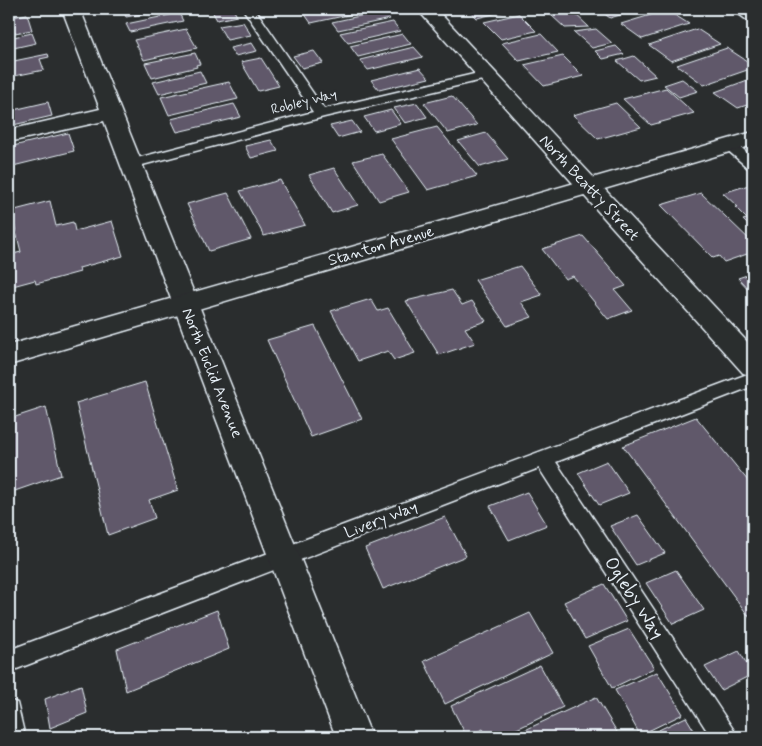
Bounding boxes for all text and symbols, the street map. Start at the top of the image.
street label: Robley Way [269,85,339,119]
street label: North Beatty Street [534,130,644,246]
street label: Stanton Avenue [326,221,437,271]
street label: North Euclid Avenue [176,305,248,441]
street label: Livery Way [341,496,421,544]
street label: Ogleby Way [597,552,670,645]

